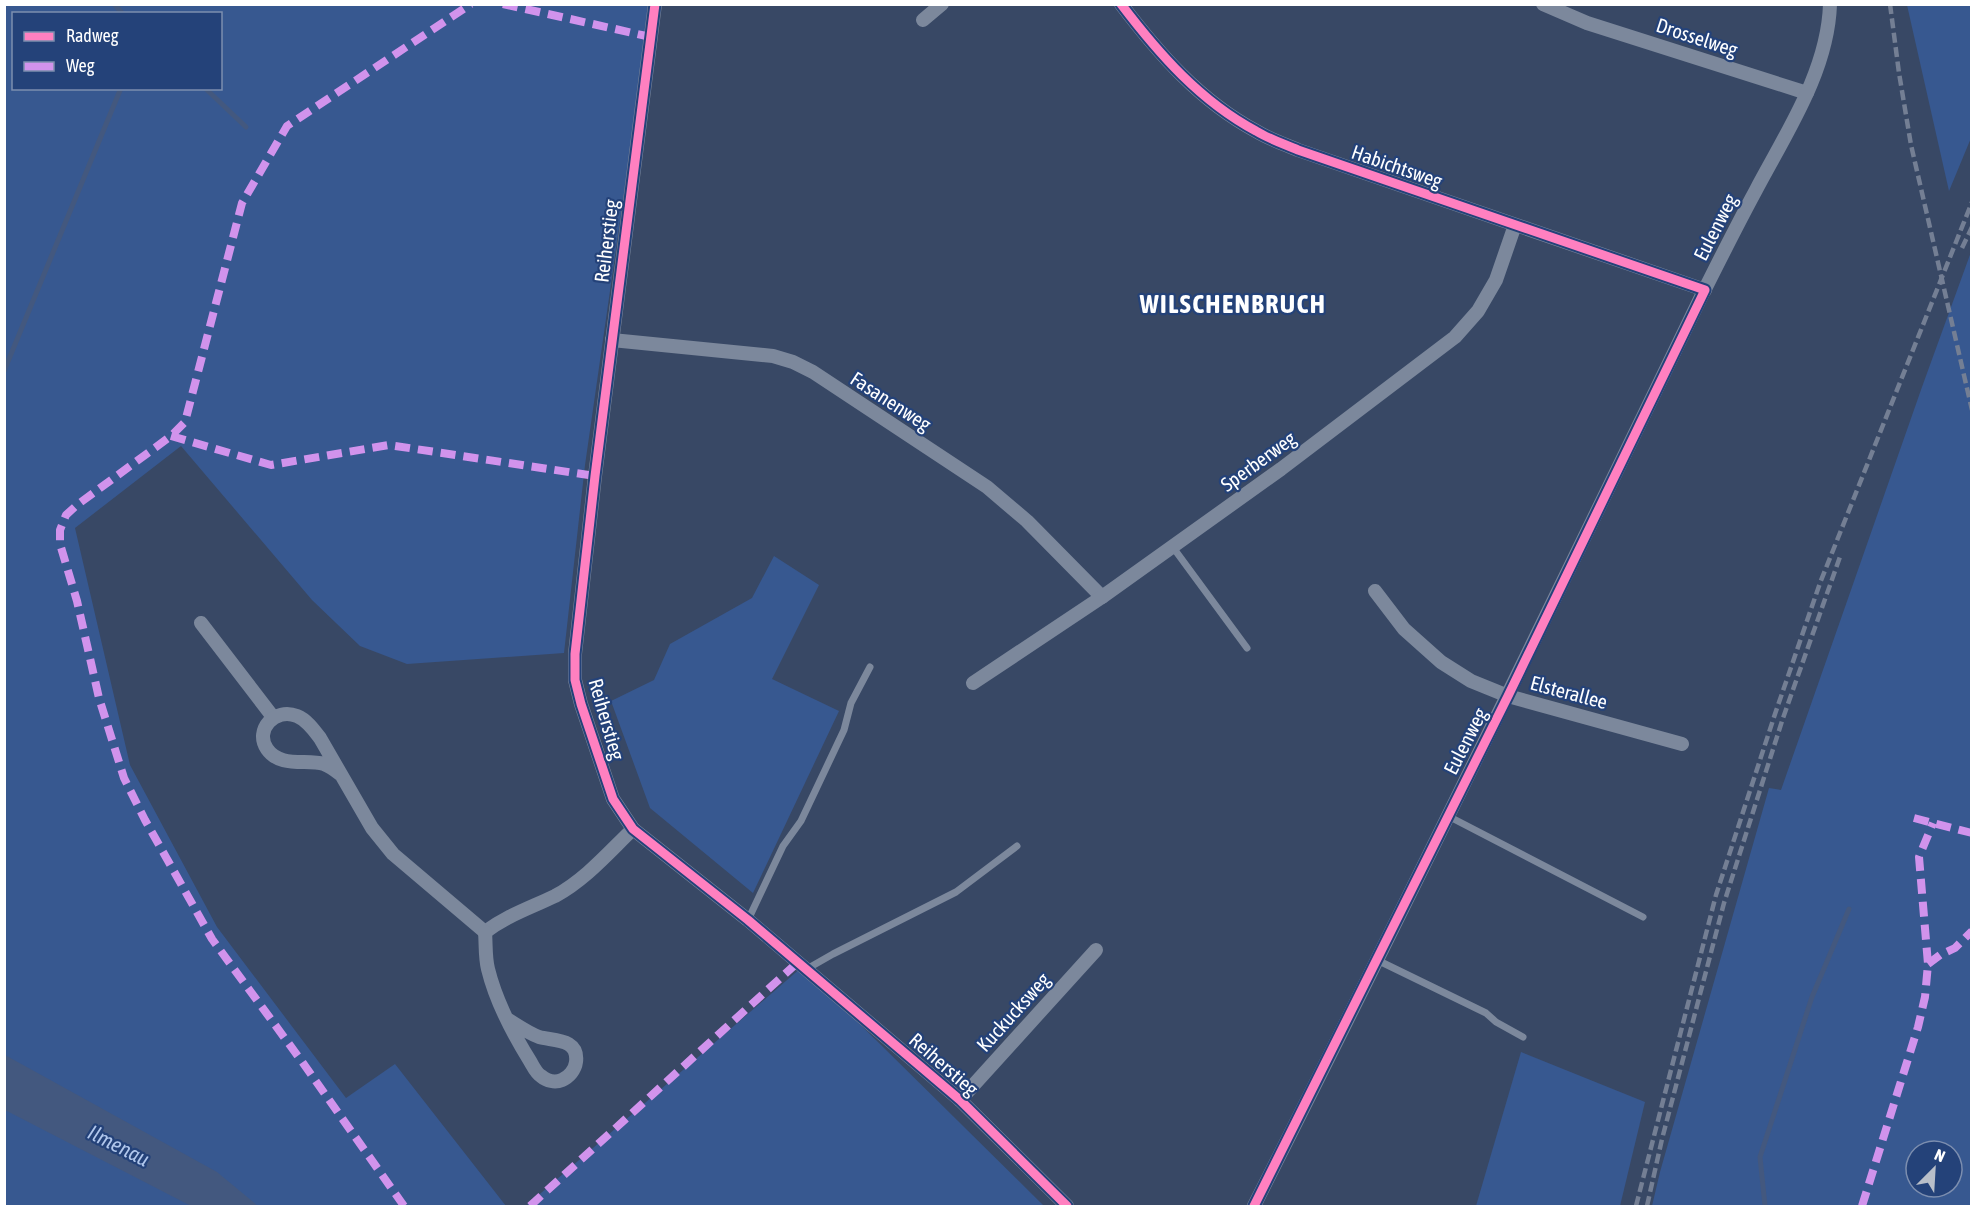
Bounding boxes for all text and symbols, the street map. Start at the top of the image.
legend [12,12,222,90]
street label: Drosselweg [1653,13,1741,61]
text: Radweg [66,25,119,46]
text: Weg [66,55,95,76]
street label: Habichtsweg [1349,140,1446,192]
street label: Eulenweg [1689,190,1742,264]
street label: Reiherstieg [589,198,623,284]
district label: WILSCHENBRUCH [1139,289,1326,319]
street label: Fasanenweg [846,367,936,436]
street label: Sperberweg [1216,426,1300,496]
street label: Elsterallee [1528,671,1610,713]
street label: Reiherstieg [584,676,630,763]
street label: Eulenweg [1439,704,1492,778]
street label: Kuckucksweg [972,968,1055,1056]
street label: Reiherstieg [905,1028,983,1100]
water label: Ilmenau [84,1119,154,1171]
north arrow [1904,1139,1964,1199]
text: N [1932,1145,1948,1165]

